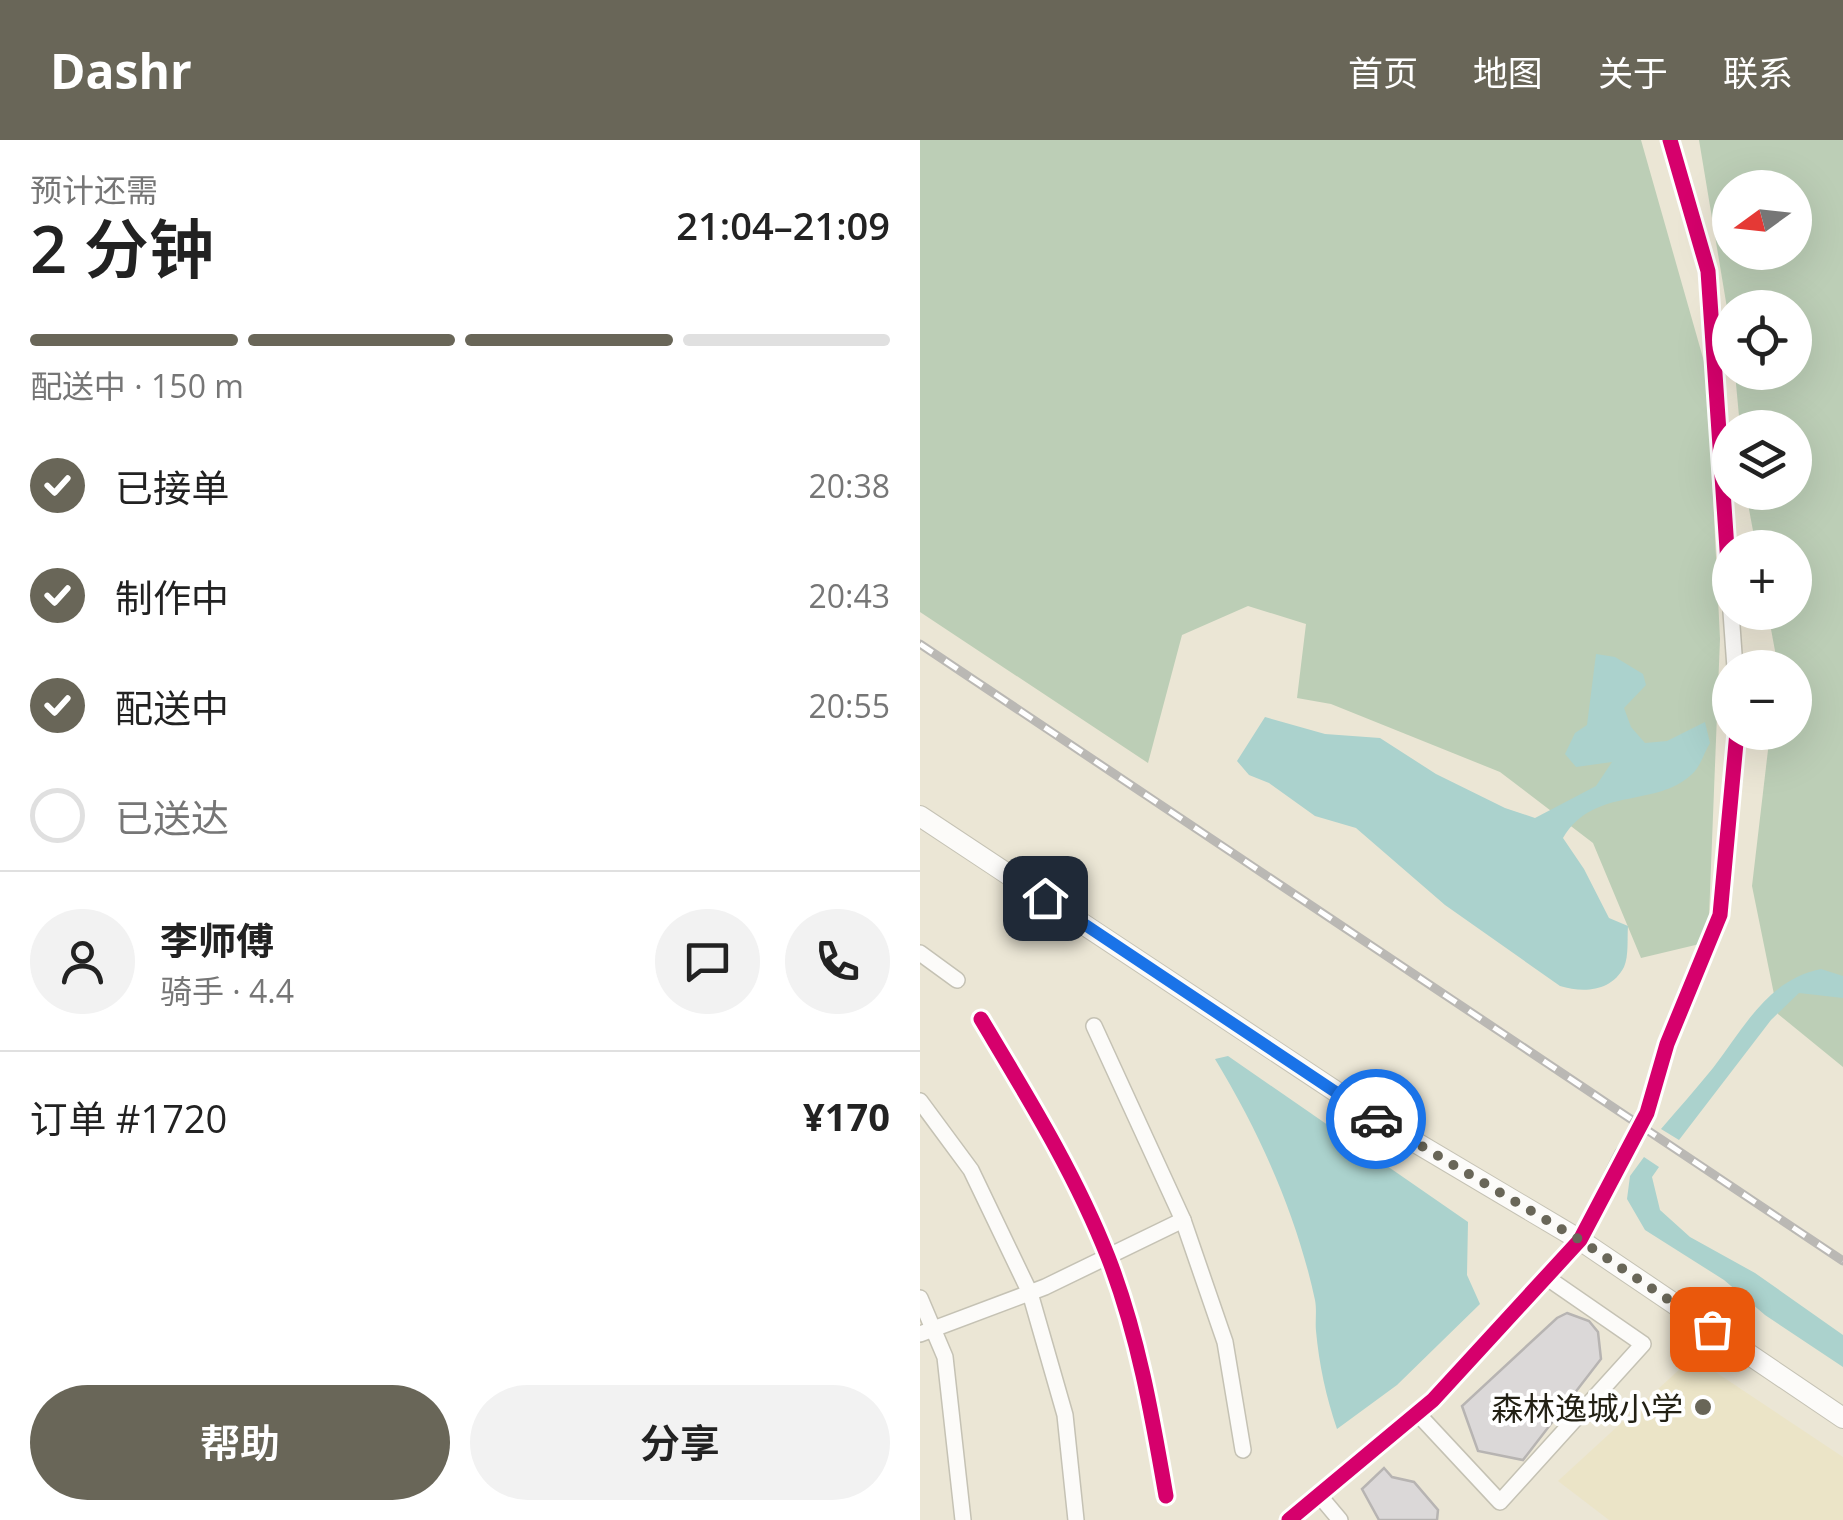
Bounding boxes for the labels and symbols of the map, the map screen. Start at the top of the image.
north arrow [1712,170,1812,270]
pin [1003,856,1088,941]
courier [1326,1069,1426,1169]
pin [1670,1287,1755,1372]
place label: 森林逸城小学 [1491,1386,1683,1429]
marker: 森林逸城小学 [1692,1396,1714,1418]

